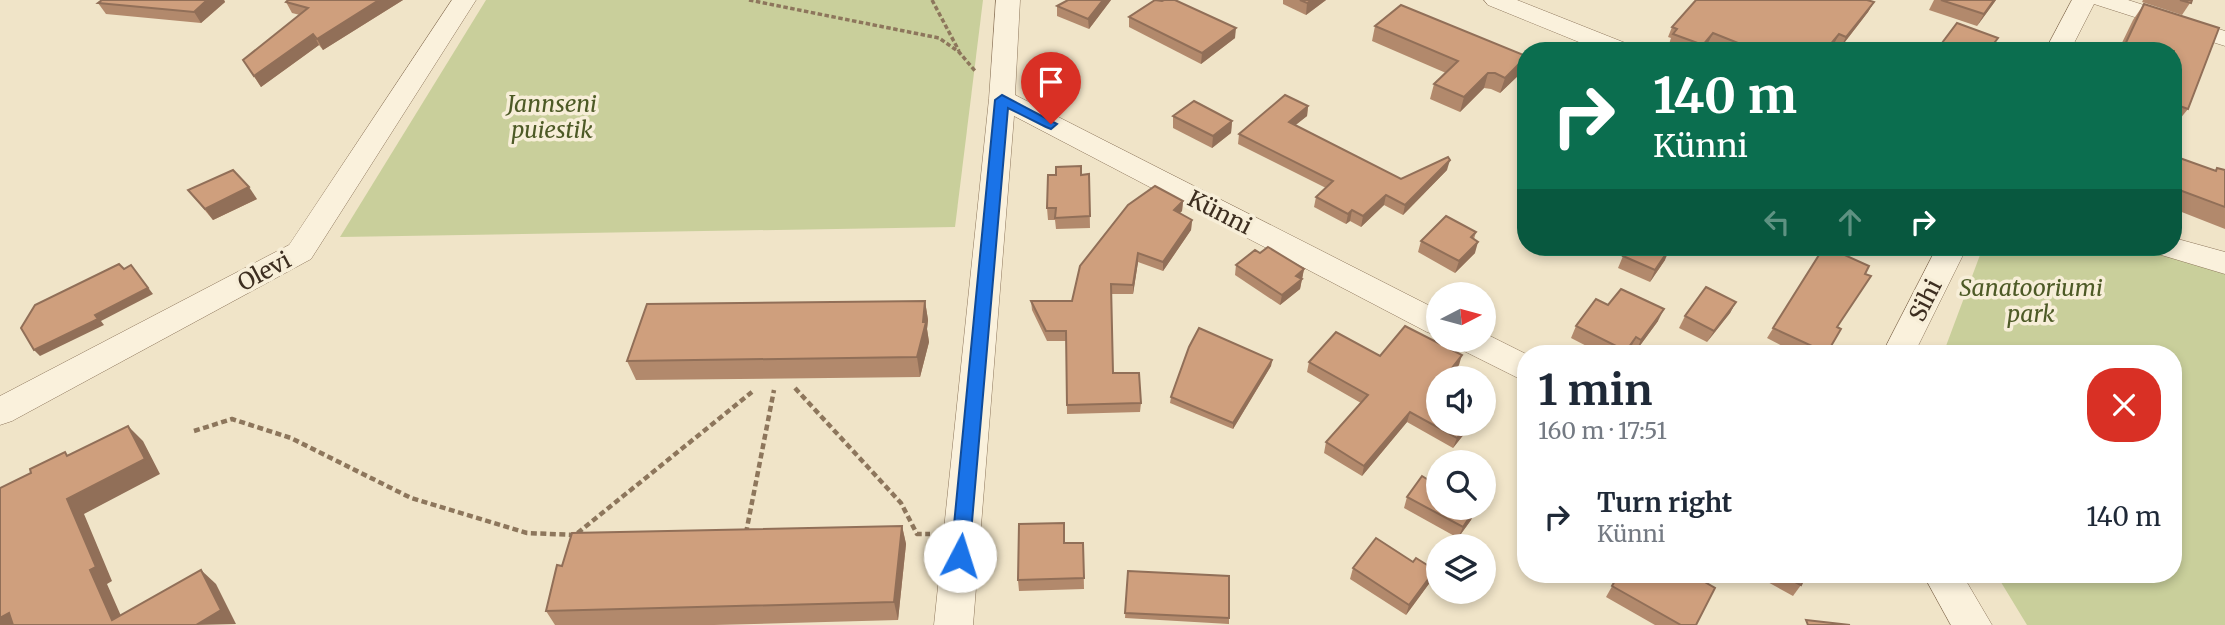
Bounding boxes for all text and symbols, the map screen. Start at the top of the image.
pin [1021,52,1081,124]
icon: arrive [1032,63,1070,101]
text: 140 m [1653,65,1797,126]
icon: right [1538,70,1629,161]
park label: Jannseni puiestik [504,89,597,144]
text: Künni [1653,126,1748,166]
street label: Künni [1183,184,1257,240]
icon: left [1758,203,1796,241]
icon: ahead [1831,203,1869,241]
icon: right [1904,203,1942,241]
street label: Olevi [232,245,296,297]
park label: Sanatooriumi park [1959,273,2103,328]
street label: Sihi [1902,274,1948,326]
north arrow [1426,282,1496,352]
map controls [1426,282,1496,604]
text: 1 min [1538,364,1652,416]
button: sound [1426,366,1496,436]
button: close [2087,368,2161,442]
text: 160 m · 17:51 [1538,416,1667,445]
button: search [1426,450,1496,520]
text: Turn right [1597,486,1732,519]
icon: right [1538,498,1576,536]
text: 140 m [2086,500,2161,533]
position arrow [923,519,997,593]
text: Künni [1597,519,1665,548]
button: layers [1426,534,1496,604]

